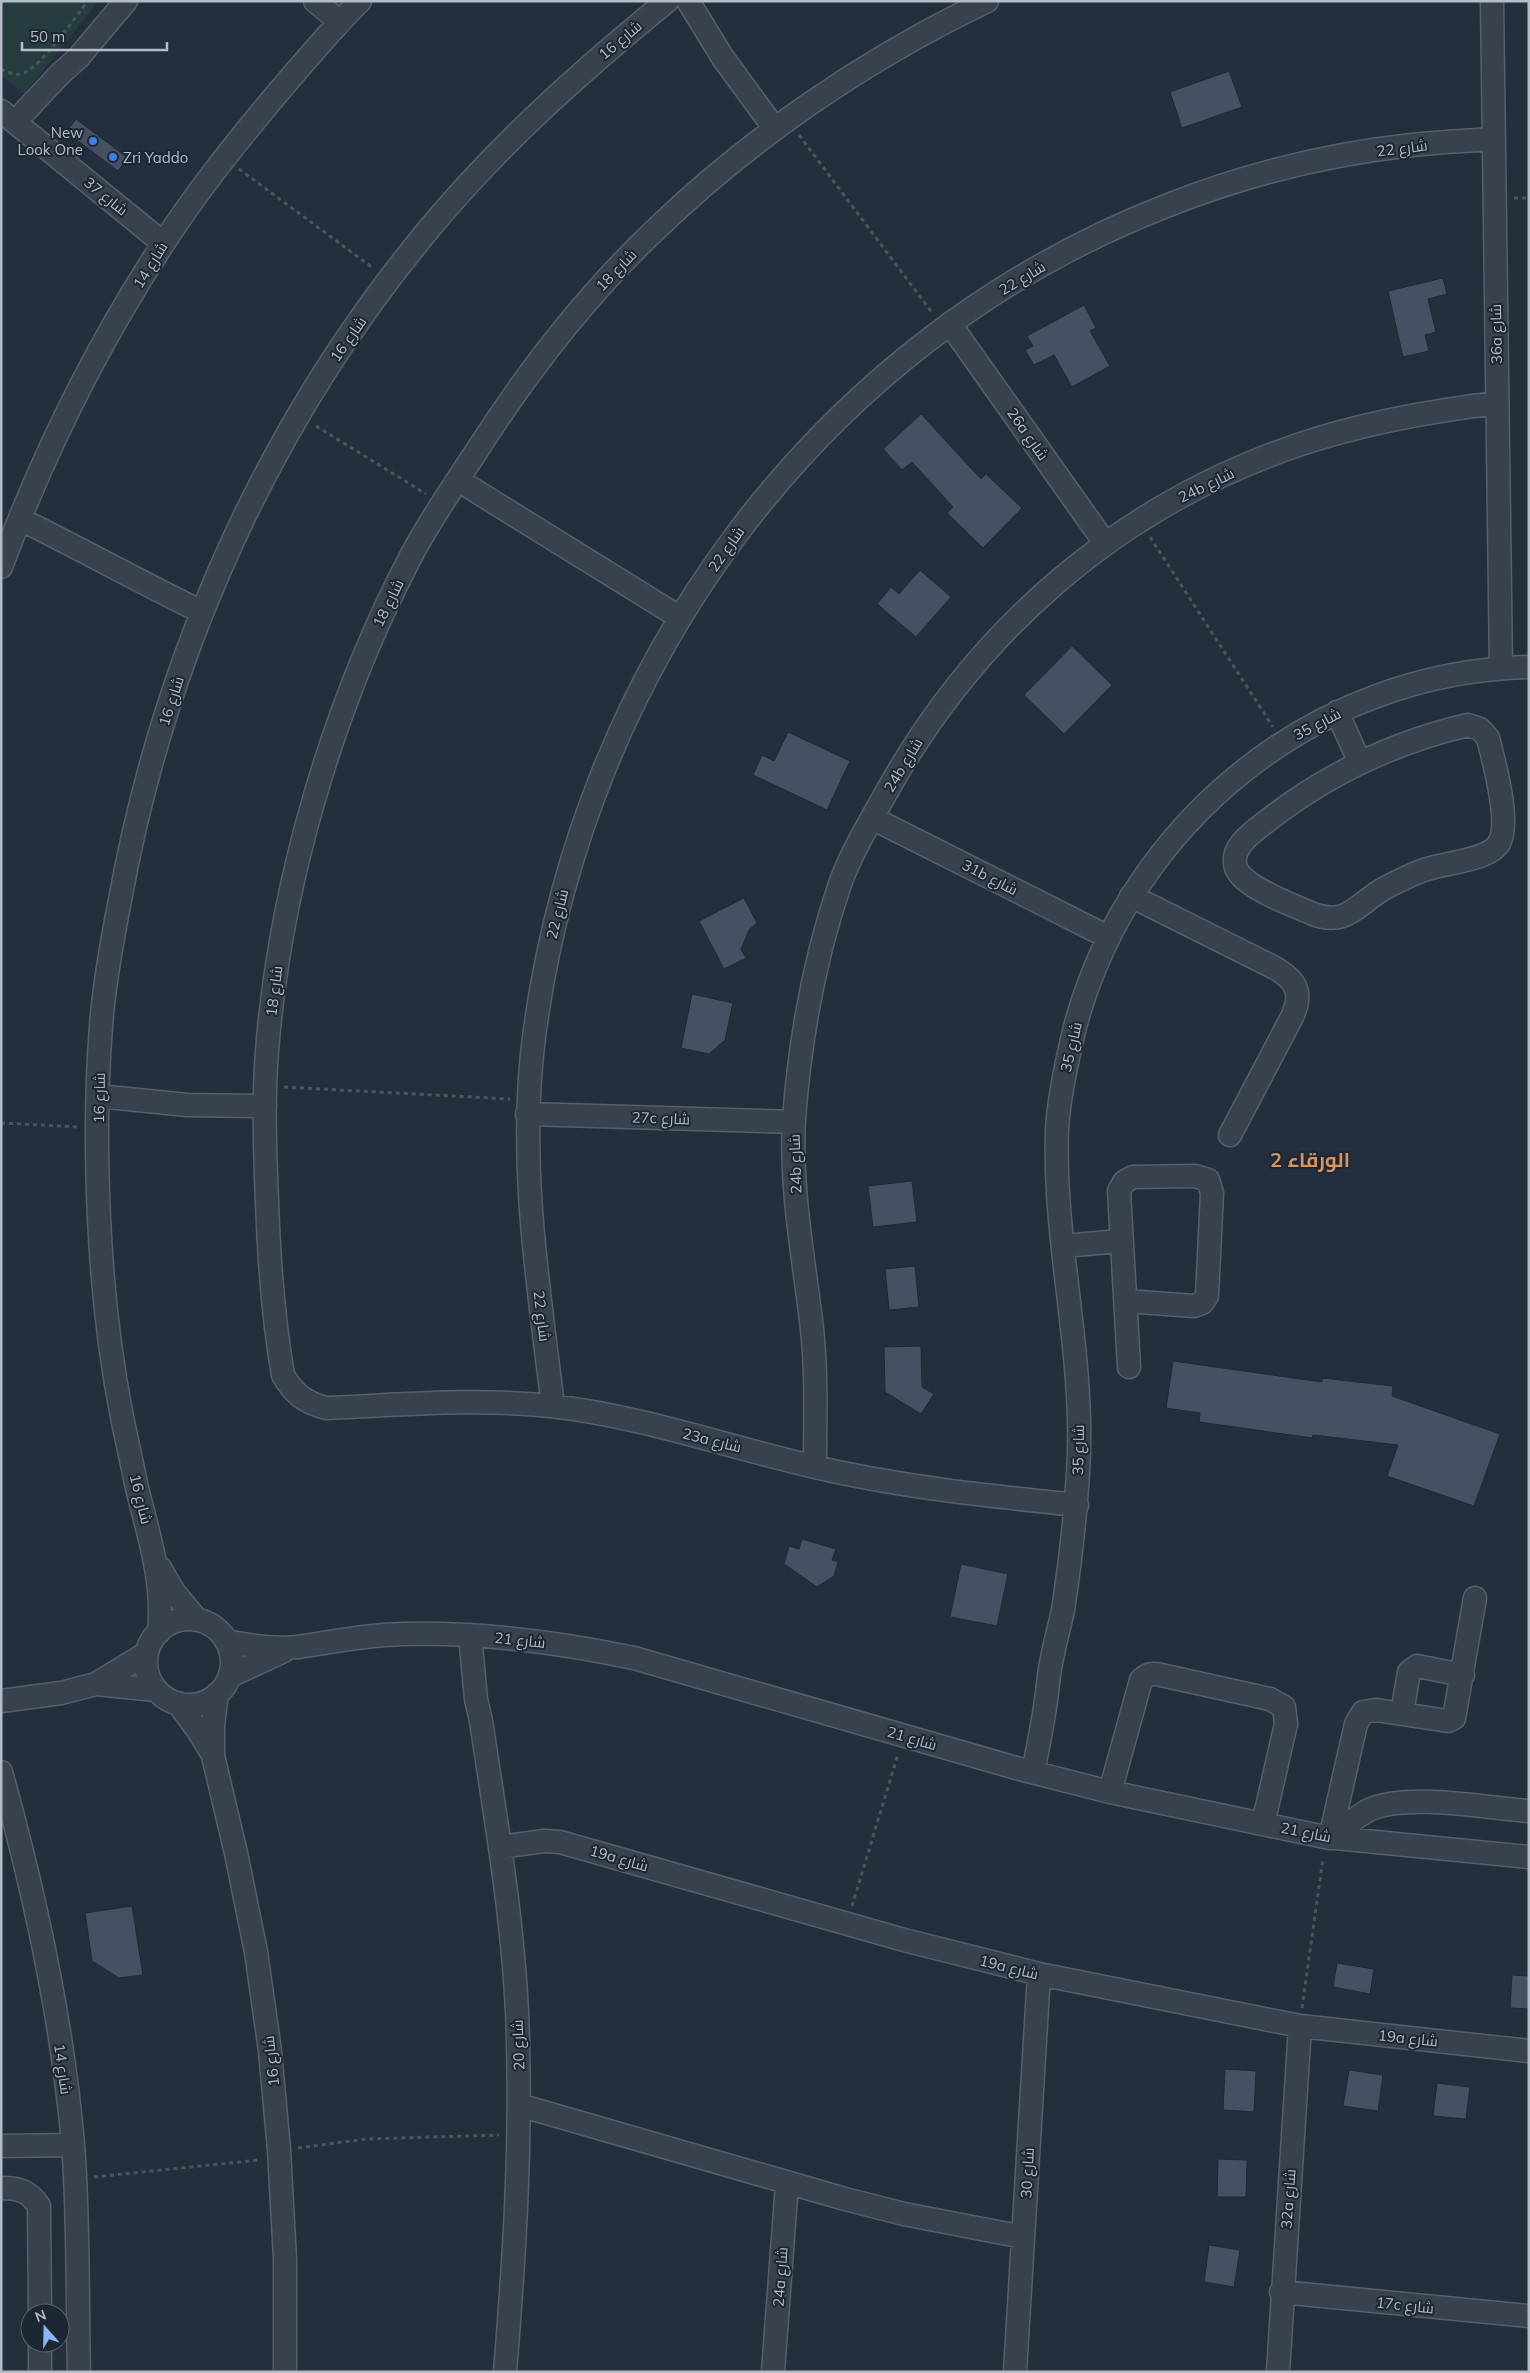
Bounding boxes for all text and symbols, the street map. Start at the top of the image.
street label: شارع 16 [594,16,647,65]
scale bar [22,20,168,52]
text: 50 m [30,27,65,46]
place label: New Look One [18,123,83,159]
marker: New Look One [87,135,99,147]
street label: شارع 22 [1376,135,1429,163]
place label: Zri Yaddo [123,148,188,167]
marker: Zri Yaddo [107,151,119,163]
street label: شارع 37 [79,173,132,221]
street label: شارع 14 [128,238,173,293]
street label: شارع 18 [591,245,642,296]
street label: شارع 22 [995,257,1050,301]
street label: 36a شارع [1486,304,1508,364]
street label: شارع 16 [326,313,372,366]
street label: 26a شارع [1001,404,1053,465]
street label: 24b شارع [1175,463,1238,508]
street label: شارع 22 [704,523,750,576]
street label: شارع 18 [368,576,410,631]
street label: شارع 16 [154,674,190,729]
street label: شارع 35 [1290,704,1345,746]
street label: 24b شارع [879,734,928,797]
street label: 31b شارع [958,855,1021,901]
street label: شارع 22 [542,887,574,942]
street label: شارع 18 [261,965,289,1018]
street label: شارع 35 [1056,1020,1088,1074]
street label: شارع 16 [89,1072,111,1124]
street label: 27c شارع [631,1107,691,1131]
street label: 24b شارع [784,1134,808,1194]
district label: الورقاء 2 [1270,1147,1350,1172]
street label: شارع 22 [527,1290,555,1343]
street label: 23a شارع [680,1424,743,1458]
street label: شارع 35 [1068,1424,1090,1476]
street label: شارع 16 [124,1472,156,1527]
street label: شارع 21 [493,1628,546,1654]
street label: شارع 21 [884,1722,939,1756]
street label: شارع 21 [1279,1818,1333,1848]
street label: 19a شارع [587,1841,650,1877]
street label: 19a شارع [977,1951,1040,1985]
street label: شارع 20 [508,2019,530,2071]
street label: 19a شارع [1377,2025,1439,2053]
street label: شارع 16 [259,2034,285,2087]
street label: شارع 14 [48,2042,76,2096]
street label: شارع 30 [1016,2147,1040,2199]
street label: 32a شارع [1276,2168,1302,2230]
street label: 24a شارع [768,2246,794,2308]
street label: 17c شارع [1375,2292,1435,2319]
north arrow [20,2303,70,2353]
text: N [33,2306,49,2326]

